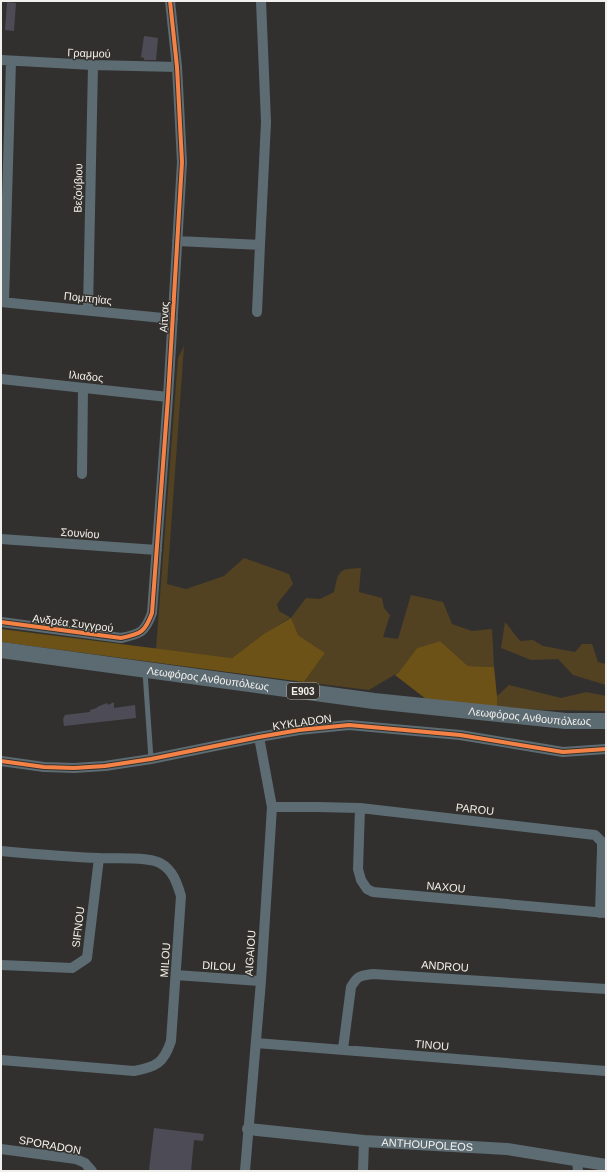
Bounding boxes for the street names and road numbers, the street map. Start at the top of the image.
street label: Γραμμού [67,46,111,60]
street label: Βεζούβιου [72,163,84,213]
street label: Πομπηϊας [63,290,113,306]
street label: Αίτνας [157,301,171,333]
street label: Ιλιαδος [68,368,104,384]
street label: Σουνίου [60,526,100,540]
street label: Ανδρέα Συγγρού [32,612,114,634]
street label: Λεωφόρος Ανθουπόλεως [146,664,270,693]
road number: E903 [287,683,319,699]
street label: Λεωφόρος Ανθουπόλεως [468,705,591,727]
street label: KYKLADON [271,712,333,732]
street label: PAROU [455,801,495,817]
street label: NAXOU [426,879,466,895]
street label: SIFNOU [70,906,86,948]
street label: AIGAIOU [242,930,258,976]
street label: MILOU [158,942,172,978]
street label: ANDROU [421,958,469,974]
street label: DILOU [202,959,236,973]
street label: TINOU [414,1038,450,1052]
street label: SPORADON [18,1134,82,1156]
street label: ANTHOUPOLEOS [381,1136,473,1153]

